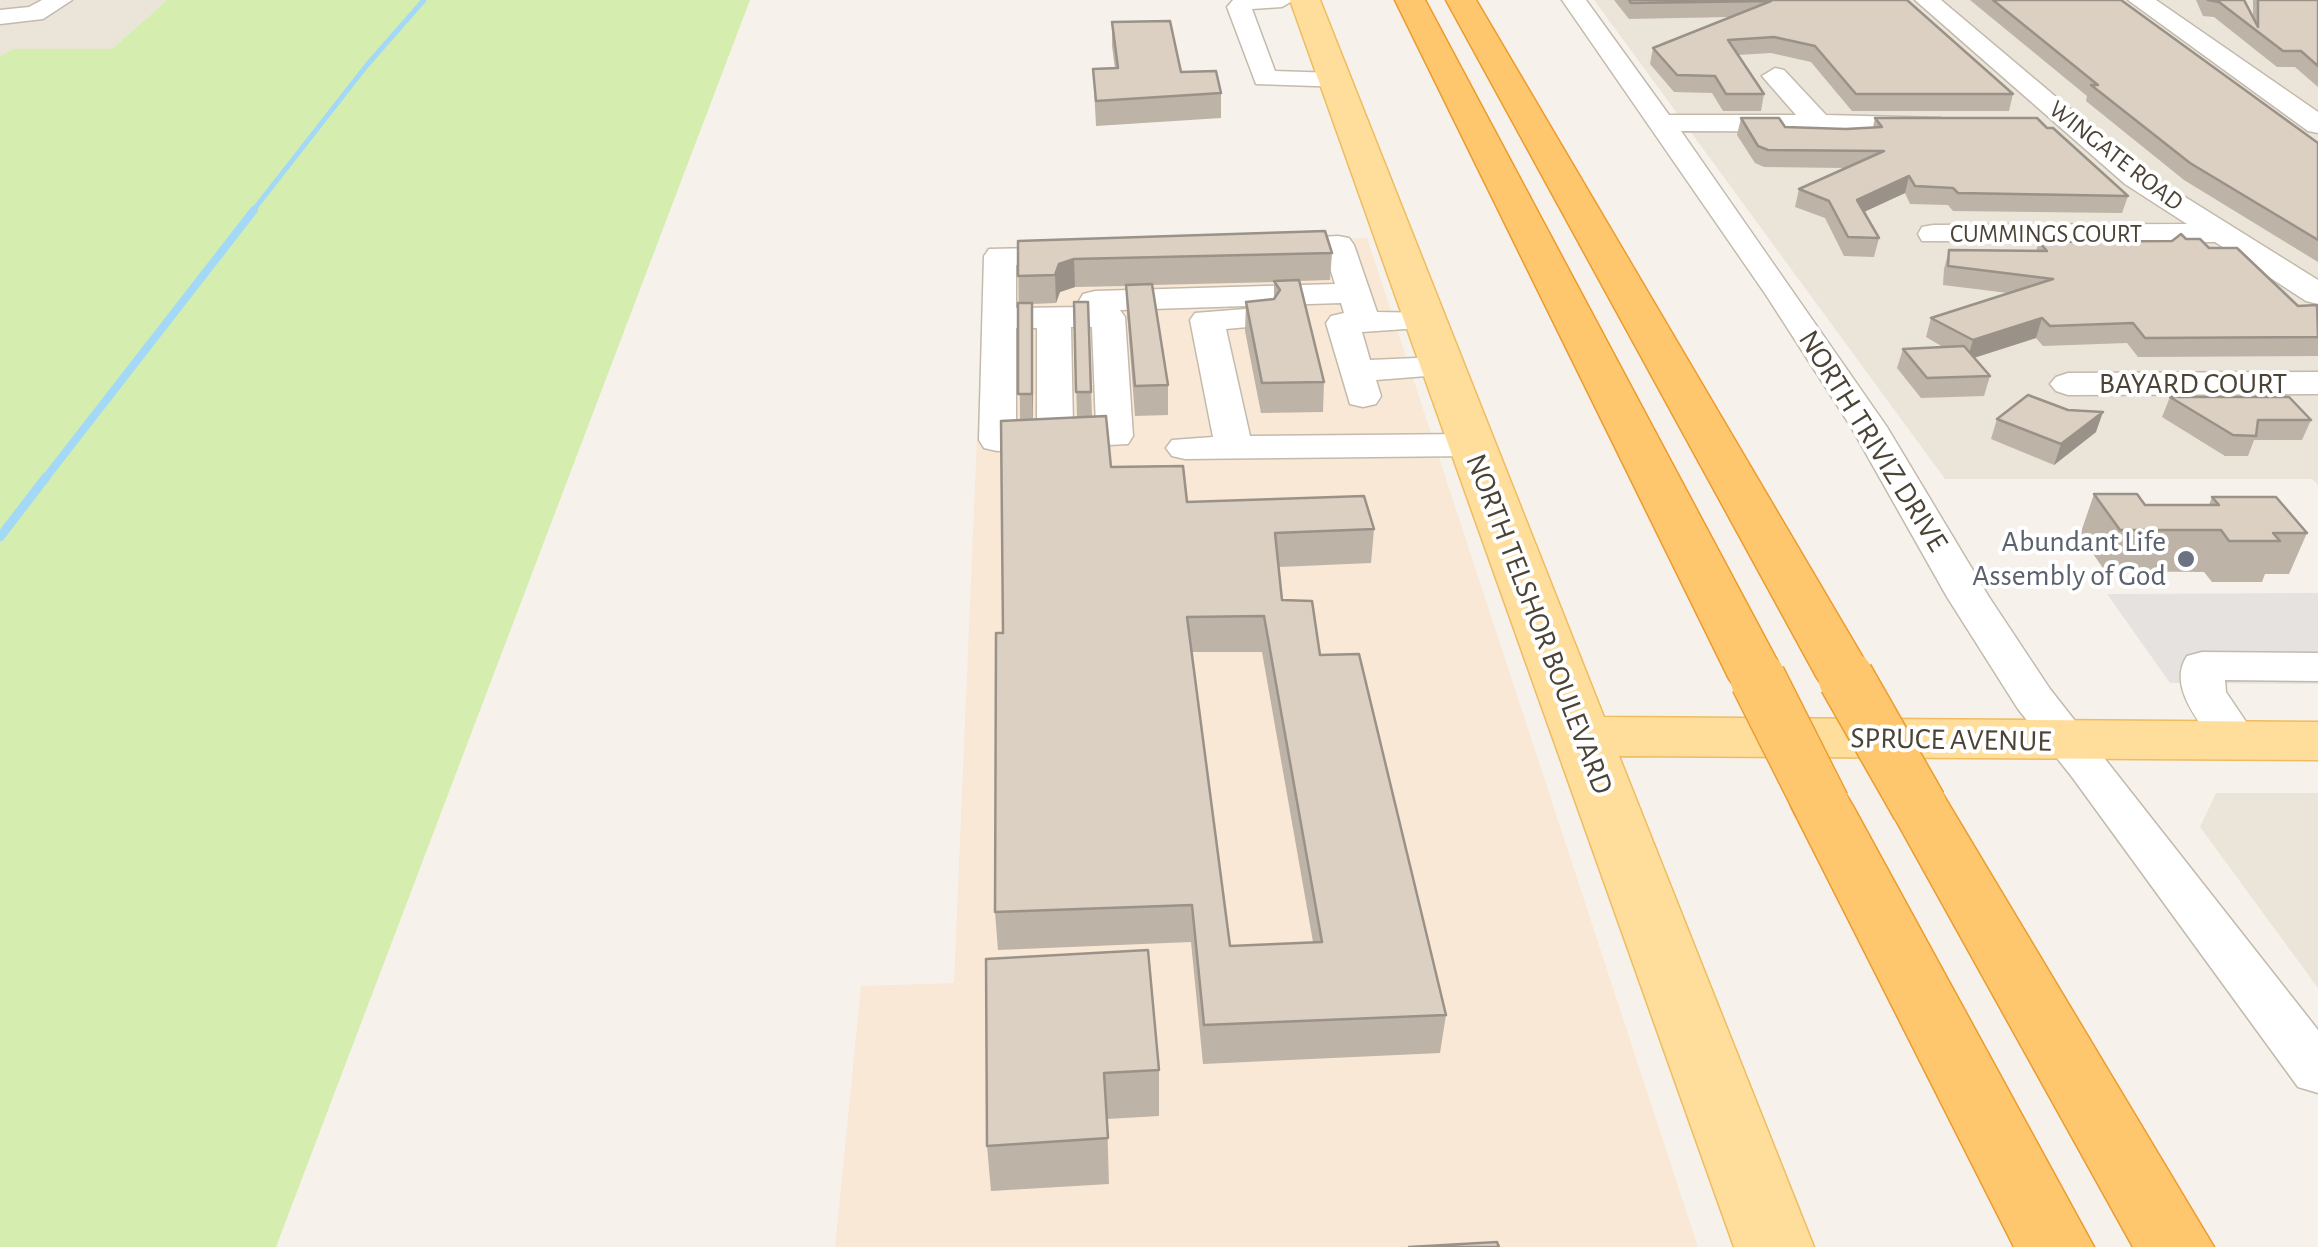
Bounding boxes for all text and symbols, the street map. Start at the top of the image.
street label: WINGATE ROAD [2043,94,2189,218]
street label: CUMMINGS COURT [1950,219,2142,249]
street label: NORTH TRIVIZ DRIVE [1790,324,1956,558]
street label: BAYARD COURT [2099,366,2287,402]
street label: NORTH TELSHOR BOULEVARD [1457,449,1621,799]
place label: Abundant Life Assembly of God [1972,524,2166,594]
marker: Abundant Life Assembly of God [2175,548,2197,570]
street label: SPRUCE AVENUE [1850,720,2052,760]

